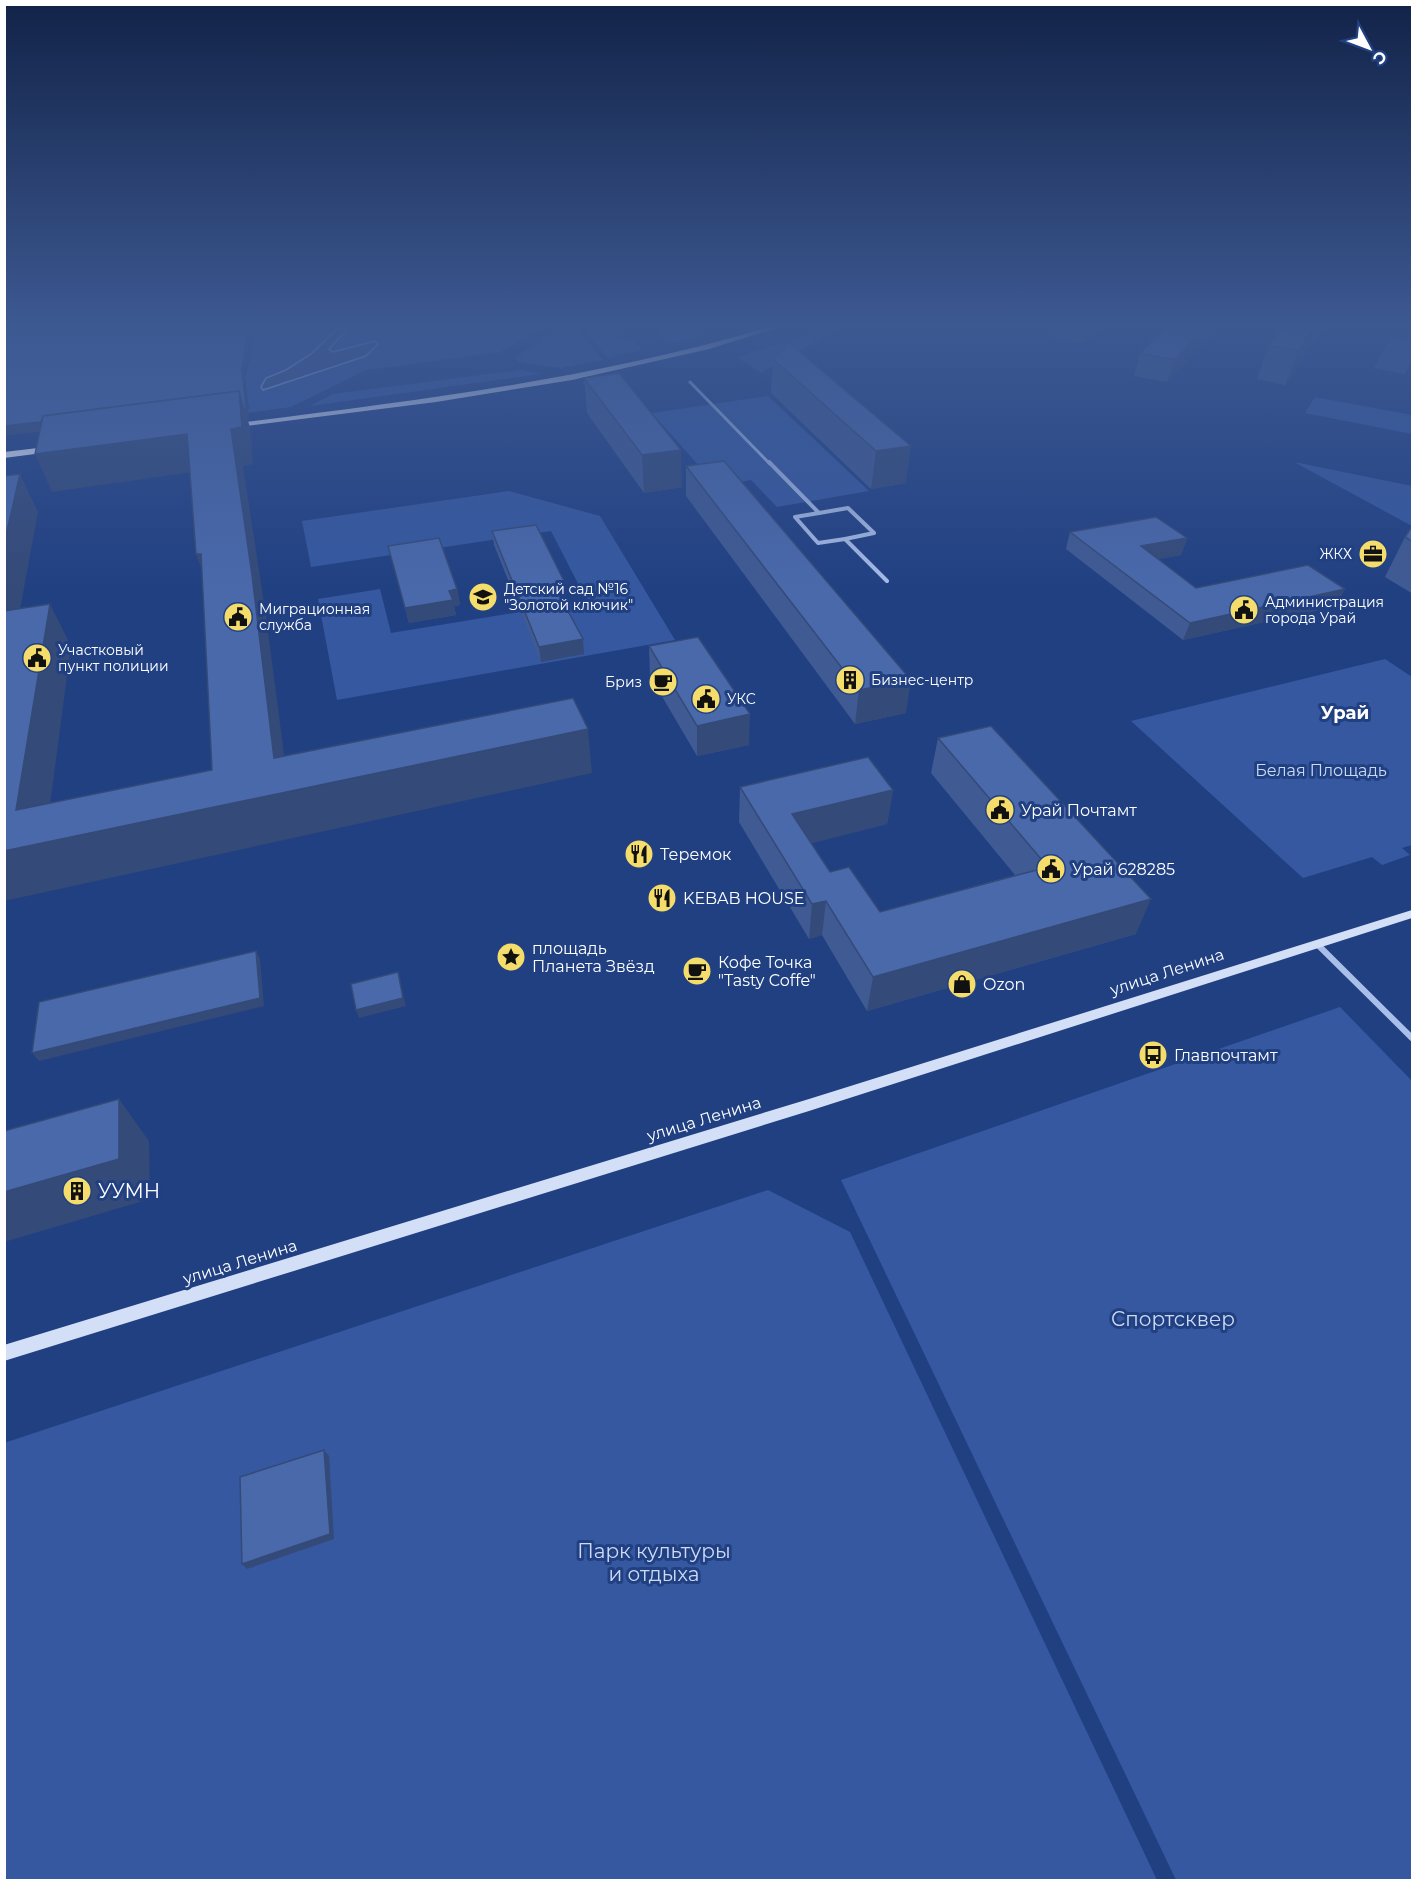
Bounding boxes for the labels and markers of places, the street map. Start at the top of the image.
office icon: ЖКХ [1357,538,1389,570]
place label: ЖКХ [1320,545,1352,563]
place label: Детский сад №16 "Золотой ключик" [504,580,633,614]
school or university icon: Детский сад №16 "Золотой ключик" [467,581,499,613]
place label: Администрация города Урай [1265,593,1384,627]
public building icon: Администрация города Урай [1228,594,1260,626]
place label: Миграционная служба [259,600,370,634]
public building icon: Миграционная служба [222,601,254,633]
place label: Участковый пункт полиции [58,641,169,675]
public building icon: Участковый пункт полиции [21,642,53,674]
building icon: Бизнес-центр [834,664,866,696]
cafe icon: Бриз [647,666,679,698]
place label: Бизнес-центр [871,671,973,689]
place label: Бриз [605,673,642,691]
public building icon: УКС [690,683,722,715]
place label: УКС [727,690,756,708]
public building icon: Урай Почтамт [984,794,1016,826]
place label: Урай Почтамт [1021,801,1137,820]
restaurant icon: Теремок [623,838,655,870]
place label: Теремок [660,845,732,864]
public building icon: Урай 628285 [1035,853,1067,885]
place label: Урай 628285 [1072,860,1175,879]
restaurant icon: KEBAB HOUSE [646,882,678,914]
place label: KEBAB HOUSE [683,889,804,908]
place label: площадь Планета Звёзд [532,939,655,976]
place icon: площадь Планета Звёзд [495,941,527,973]
place label: Кофе Точка "Tasty Coffe" [718,953,816,990]
cafe icon: Кофе Точка "Tasty Coffe" [681,955,713,987]
shop icon: Ozon [946,968,978,1000]
place label: Ozon [983,975,1025,994]
bus stop icon: Главпочтамт [1137,1039,1169,1071]
place label: Главпочтамт [1174,1046,1278,1065]
building icon: УУМН [61,1175,93,1207]
place label: УУМН [98,1179,160,1203]

